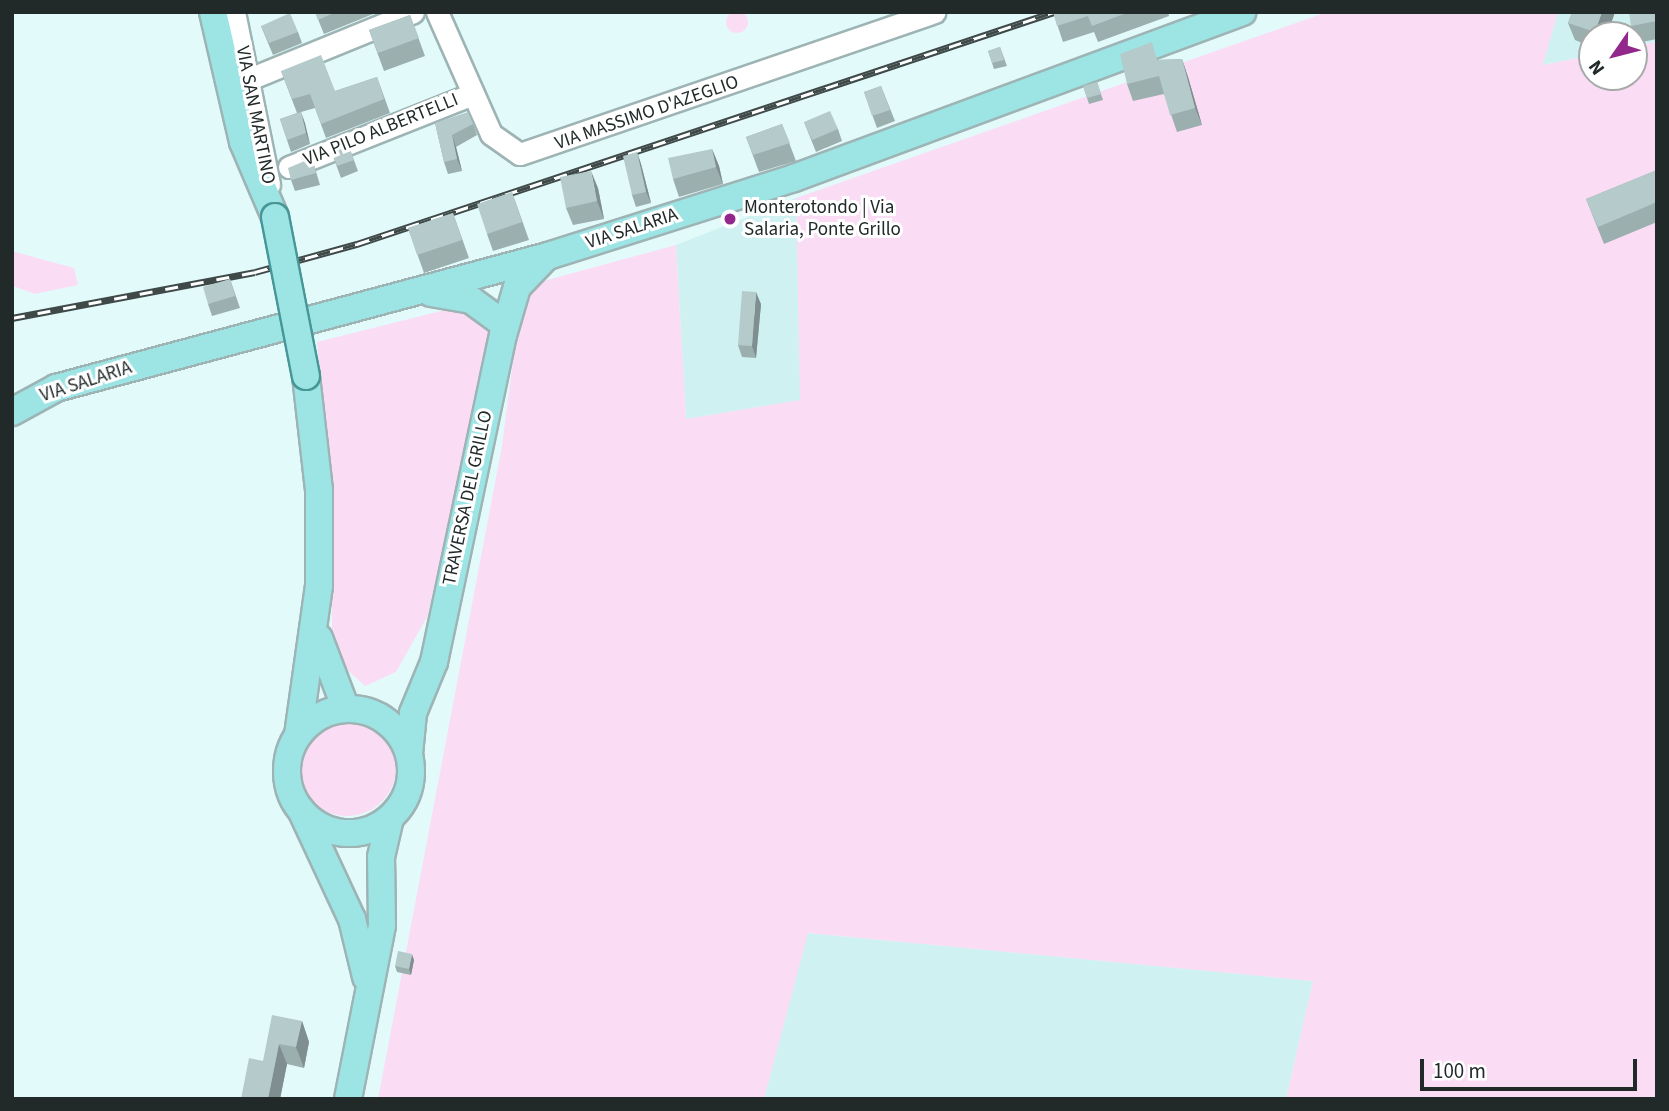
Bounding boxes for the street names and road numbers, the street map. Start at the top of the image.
street label: VIA SAN MARTINO [230,44,280,186]
street label: VIA MASSIMO D'AZEGLIO [552,71,742,155]
street label: VIA PILO ALBERTELLI [300,89,462,171]
street label: VIA SALARIA [583,203,681,255]
street label: VIA SALARIA [37,356,135,408]
street label: TRAVERSA DEL GRILLO [438,408,498,588]

